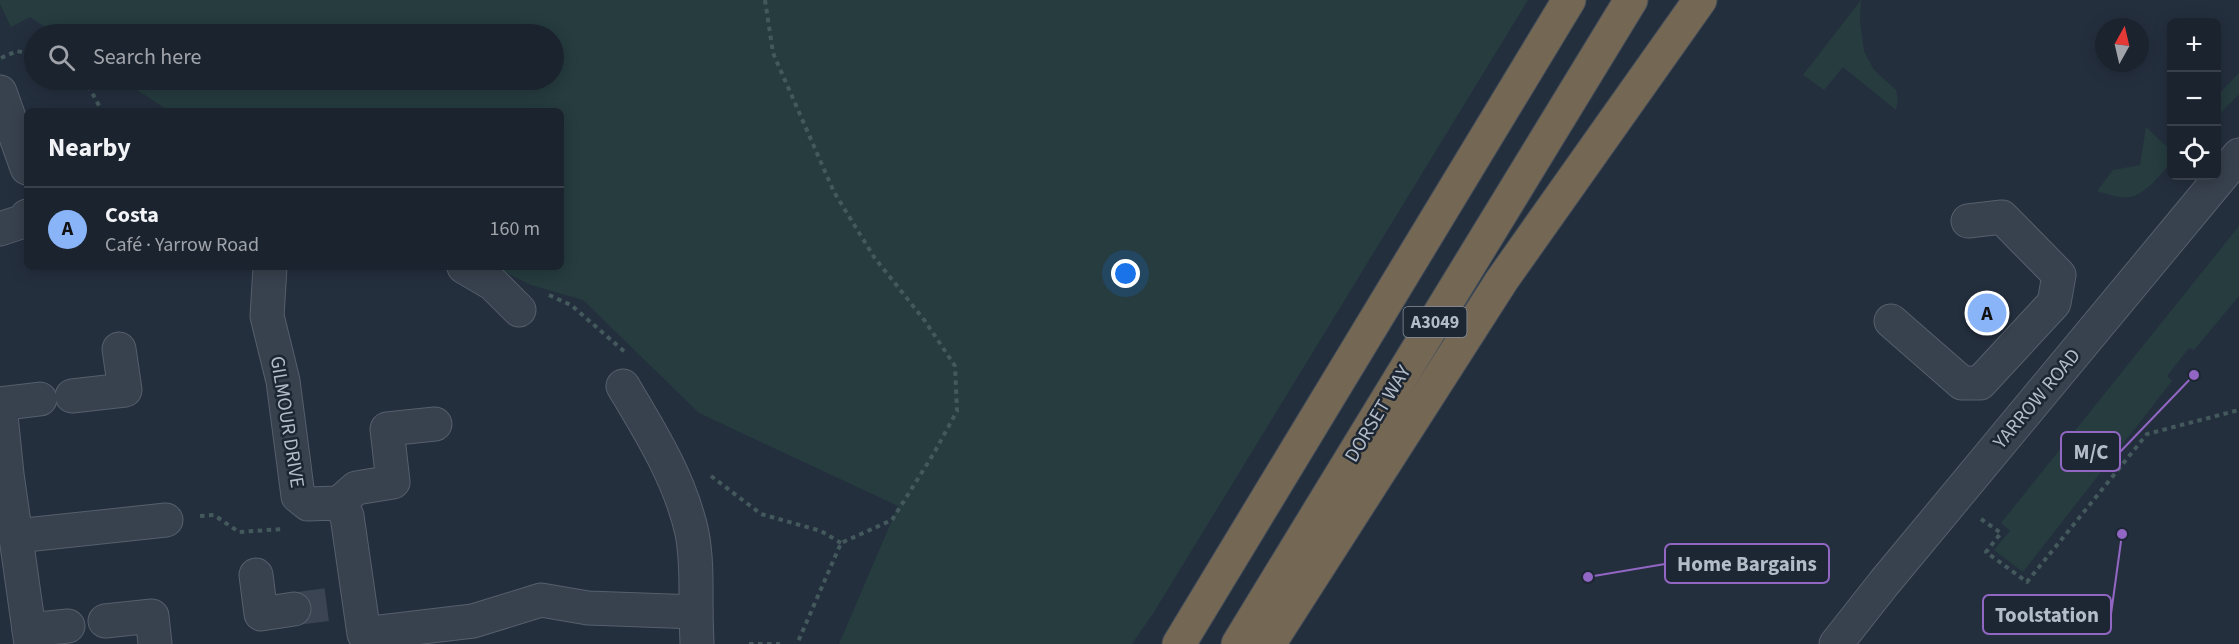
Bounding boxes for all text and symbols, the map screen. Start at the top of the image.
north arrow [2095,18,2149,72]
map controls [2167,18,2221,180]
button: + [2167,18,2221,72]
search box [24,24,564,90]
icon: search [45,41,78,74]
text: Search here [93,41,201,73]
button: − [2167,72,2221,126]
button: locate [2167,126,2221,180]
text: Nearby [48,129,131,166]
text: Costa [105,199,159,231]
text: A [62,215,73,243]
text: 160 m [490,215,540,243]
text: Café · Yarrow Road [105,231,259,259]
your location [1111,259,1140,288]
pin: A [1968,290,2006,336]
road number: A3049 [1404,307,1466,337]
street label: YARROW ROAD [1986,343,2087,456]
street label: GILMOUR DRIVE [263,354,311,490]
street label: DORSET WAY [1338,360,1418,468]
callout: M/C [2061,432,2120,471]
text: M/C [2073,437,2109,467]
callout: Home Bargains [1665,544,1829,583]
text: Home Bargains [1677,549,1817,579]
callout: Toolstation [1983,595,2111,634]
text: Toolstation [1995,600,2099,630]

